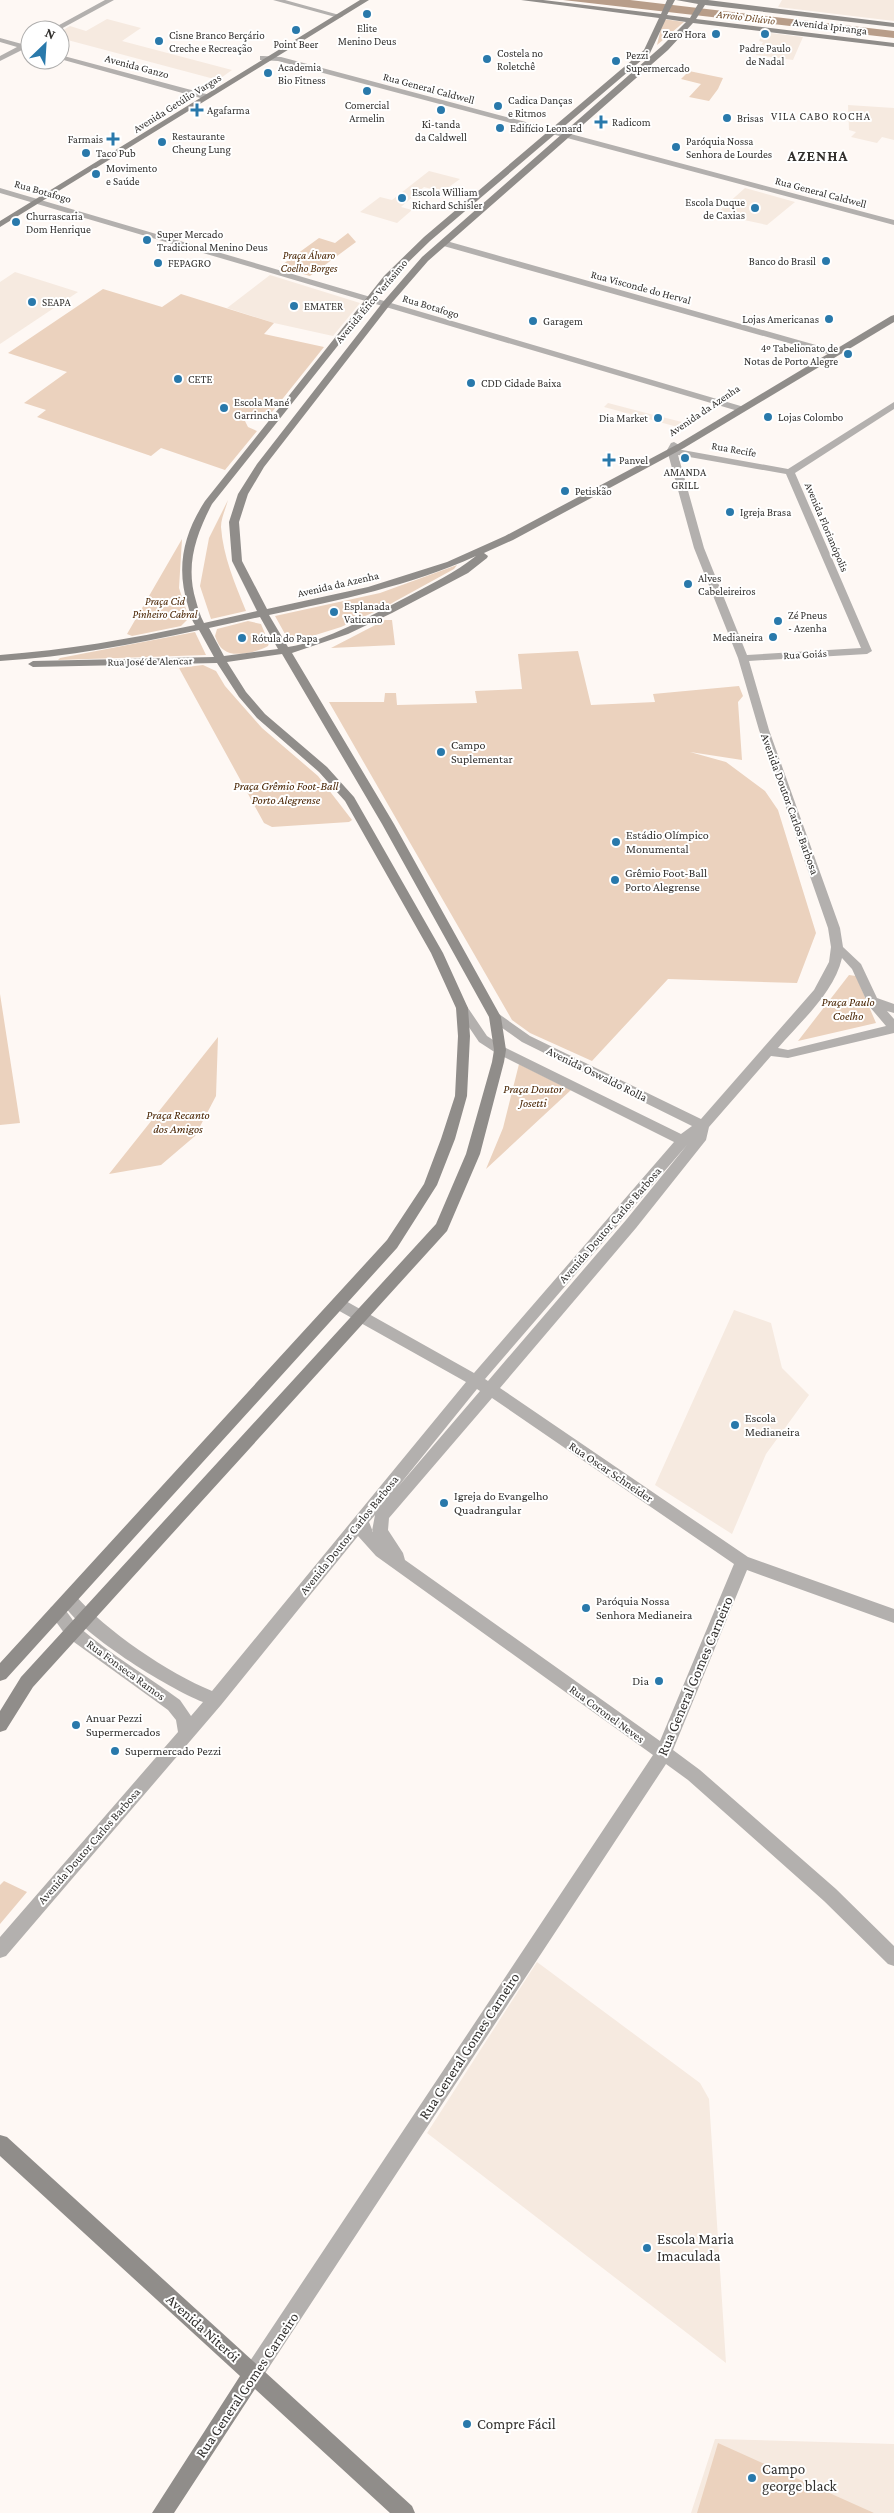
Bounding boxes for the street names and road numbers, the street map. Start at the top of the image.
street label: Avenida Ipiranga [792,15,868,37]
street label: Avenida Ganzo [104,52,171,80]
street label: Rua General Caldwell [382,70,476,106]
street label: Avenida Getúlio Vargas [131,71,224,136]
street label: Rua General Caldwell [774,174,868,210]
street label: Rua Botafogo [13,177,73,206]
street label: Avenida Érico Veríssimo [332,256,410,345]
street label: Rua Visconde do Herval [590,268,692,306]
street label: Rua Botafogo [401,292,461,321]
street label: Avenida da Azenha [666,382,742,438]
street label: Rua Recife [711,439,757,459]
street label: Avenida Florianópolis [802,481,851,574]
street label: Avenida da Azenha [296,569,380,599]
street label: Rua Goiás [783,647,827,661]
street label: Rua José de Alencar [107,654,193,669]
street label: Avenida Doutor Carlos Barbosa [758,732,822,877]
street label: Avenida Oswaldo Rolla [545,1044,650,1105]
street label: Avenida Doutor Carlos Barbosa [556,1164,665,1286]
street label: Rua Oscar Schneider [566,1439,656,1506]
street label: Avenida Doutor Carlos Barbosa [297,1472,402,1597]
street label: Rua General Gomes Carneiro [654,1594,736,1758]
street label: Rua Fonseca Ramos [84,1637,168,1703]
street label: Rua Coronel Neves [567,1682,647,1746]
street label: Avenida Doutor Carlos Barbosa [35,1785,144,1907]
street label: Rua General Gomes Carneiro [416,1970,522,2122]
street label: Avenida Niterói [163,2291,243,2365]
street label: Rua General Gomes Carneiro [192,2309,302,2461]

